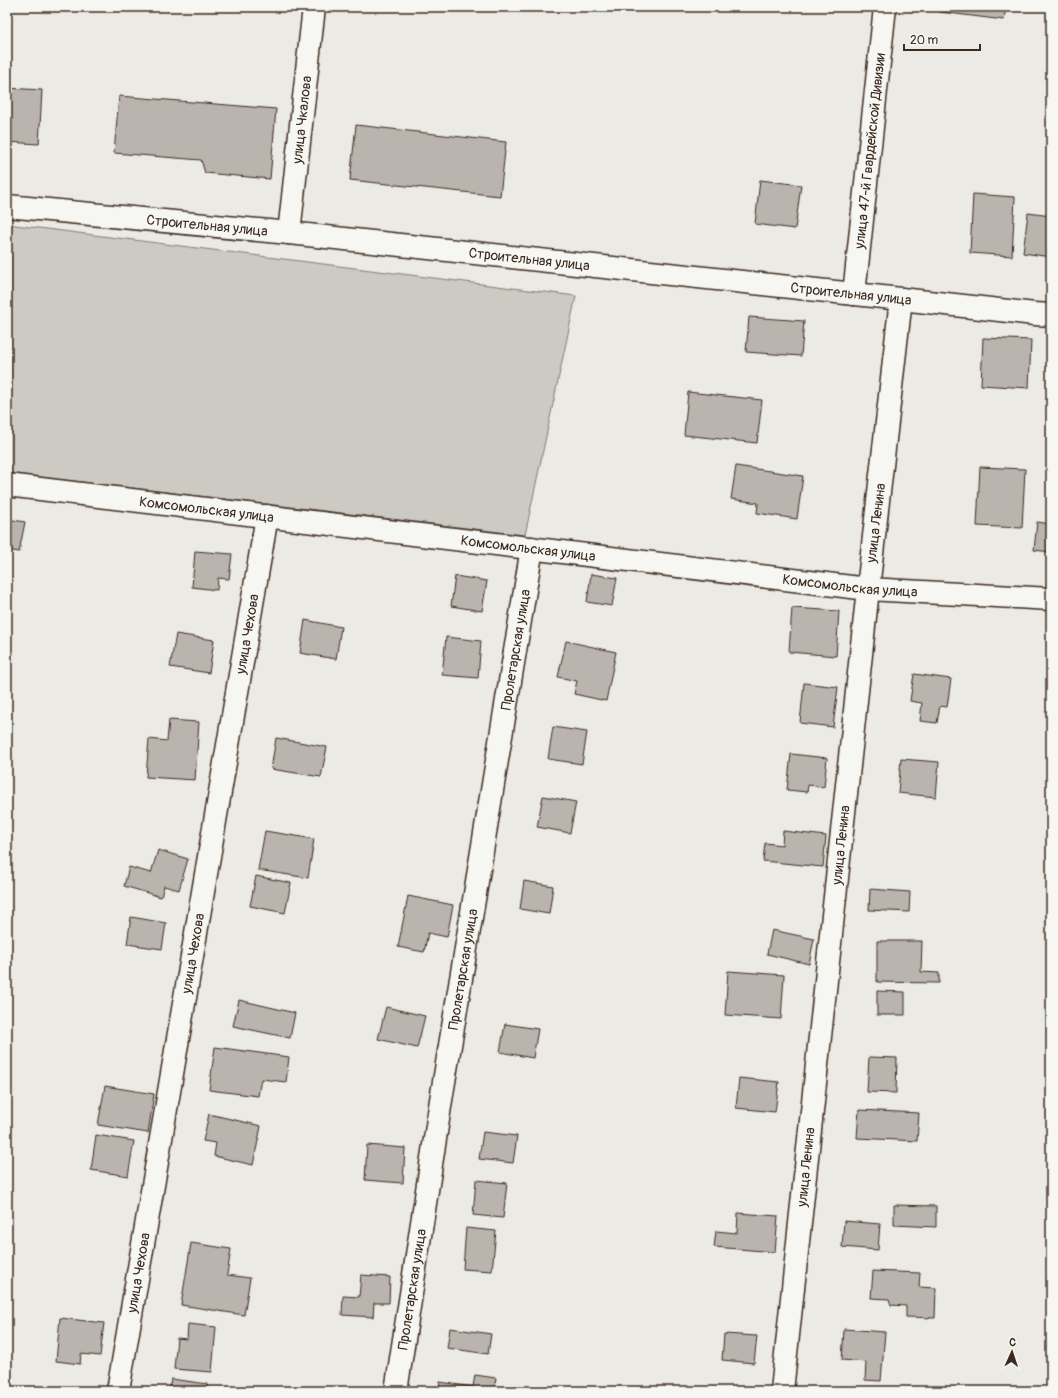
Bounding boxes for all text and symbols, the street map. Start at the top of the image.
scale bar [904,26,980,52]
text: 20 m [910,33,939,48]
street label: улица 47-й Гвардейской Дивизии [850,52,888,250]
street label: улица Чкалова [288,75,315,166]
street label: Строительная улица [146,211,269,239]
street label: Строительная улица [468,244,591,274]
street label: Строительная улица [790,279,912,309]
street label: улица Ленина [863,482,889,565]
street label: Комсомольская улица [138,493,275,526]
street label: Комсомольская улица [460,531,596,565]
street label: Комсомольская улица [782,570,918,600]
street label: Пролетарская улица [497,588,534,711]
street label: улица Чехова [232,592,262,676]
street label: улица Ленина [828,804,854,887]
street label: Пролетарская улица [444,907,481,1031]
street label: улица Чехова [177,912,208,996]
street label: улица Ленина [793,1126,819,1209]
street label: Пролетарская улица [394,1227,429,1351]
street label: улица Чехова [123,1231,153,1315]
north arrow [992,1332,1032,1372]
text: С [1009,1336,1016,1349]

